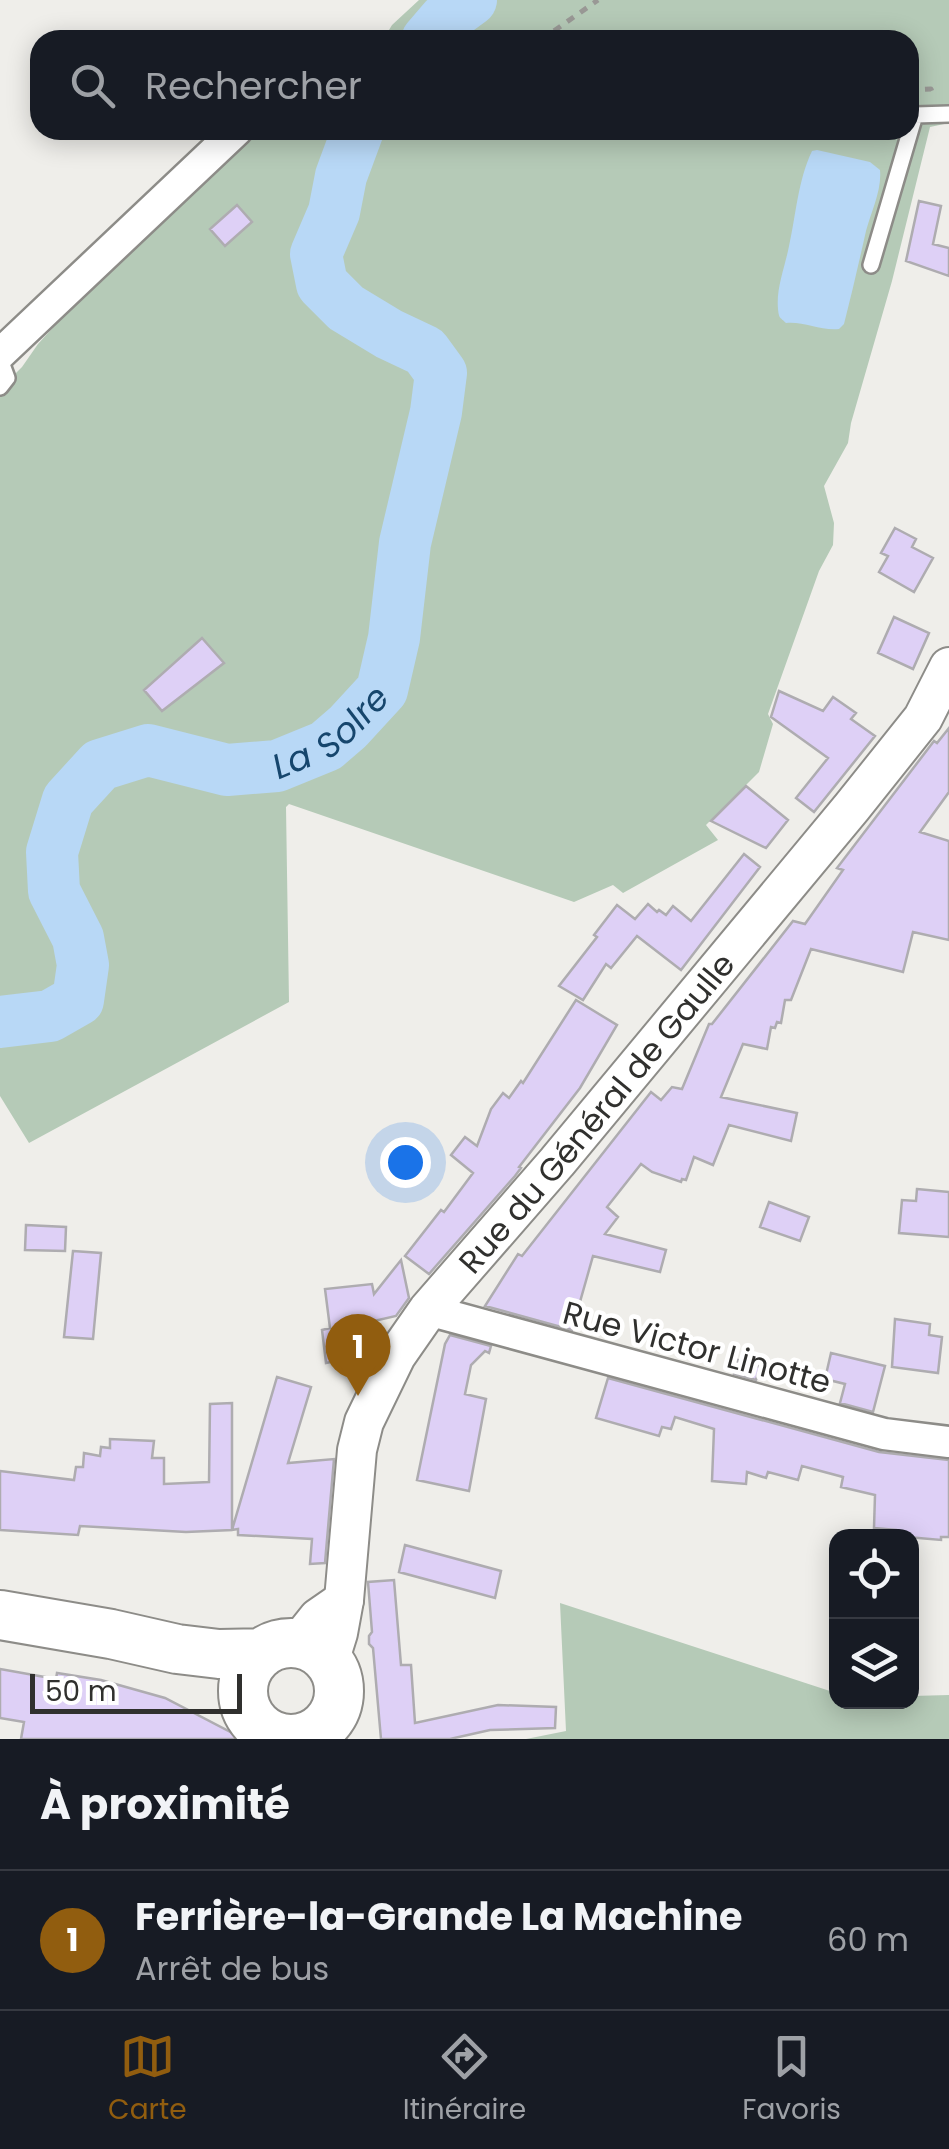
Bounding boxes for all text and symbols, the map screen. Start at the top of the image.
search box [30,30,919,140]
icon: search [65,58,120,113]
text: Rechercher [145,59,362,112]
water label: La Solre [264,674,400,790]
street label: Rue du Général de Gaulle [448,943,745,1283]
your location [380,1137,431,1188]
street label: Rue Victor Linotte [558,1290,836,1404]
pin: 1 [326,1314,390,1396]
map controls [829,1529,919,1709]
button: locate [829,1529,919,1619]
button: layers [829,1619,919,1709]
scale bar [30,1669,242,1714]
text: 50 m [45,1672,116,1711]
text: À proximité [40,1775,290,1834]
text: Ferrière-la-Grande La Machine [135,1890,743,1943]
text: 1 [66,1917,79,1962]
text: 60 m [827,1917,909,1962]
text: Arrêt de bus [135,1946,329,1991]
tab: Carte [108,2029,187,2131]
tab: Itinéraire [403,2029,526,2131]
tab: Favoris [742,2029,841,2131]

